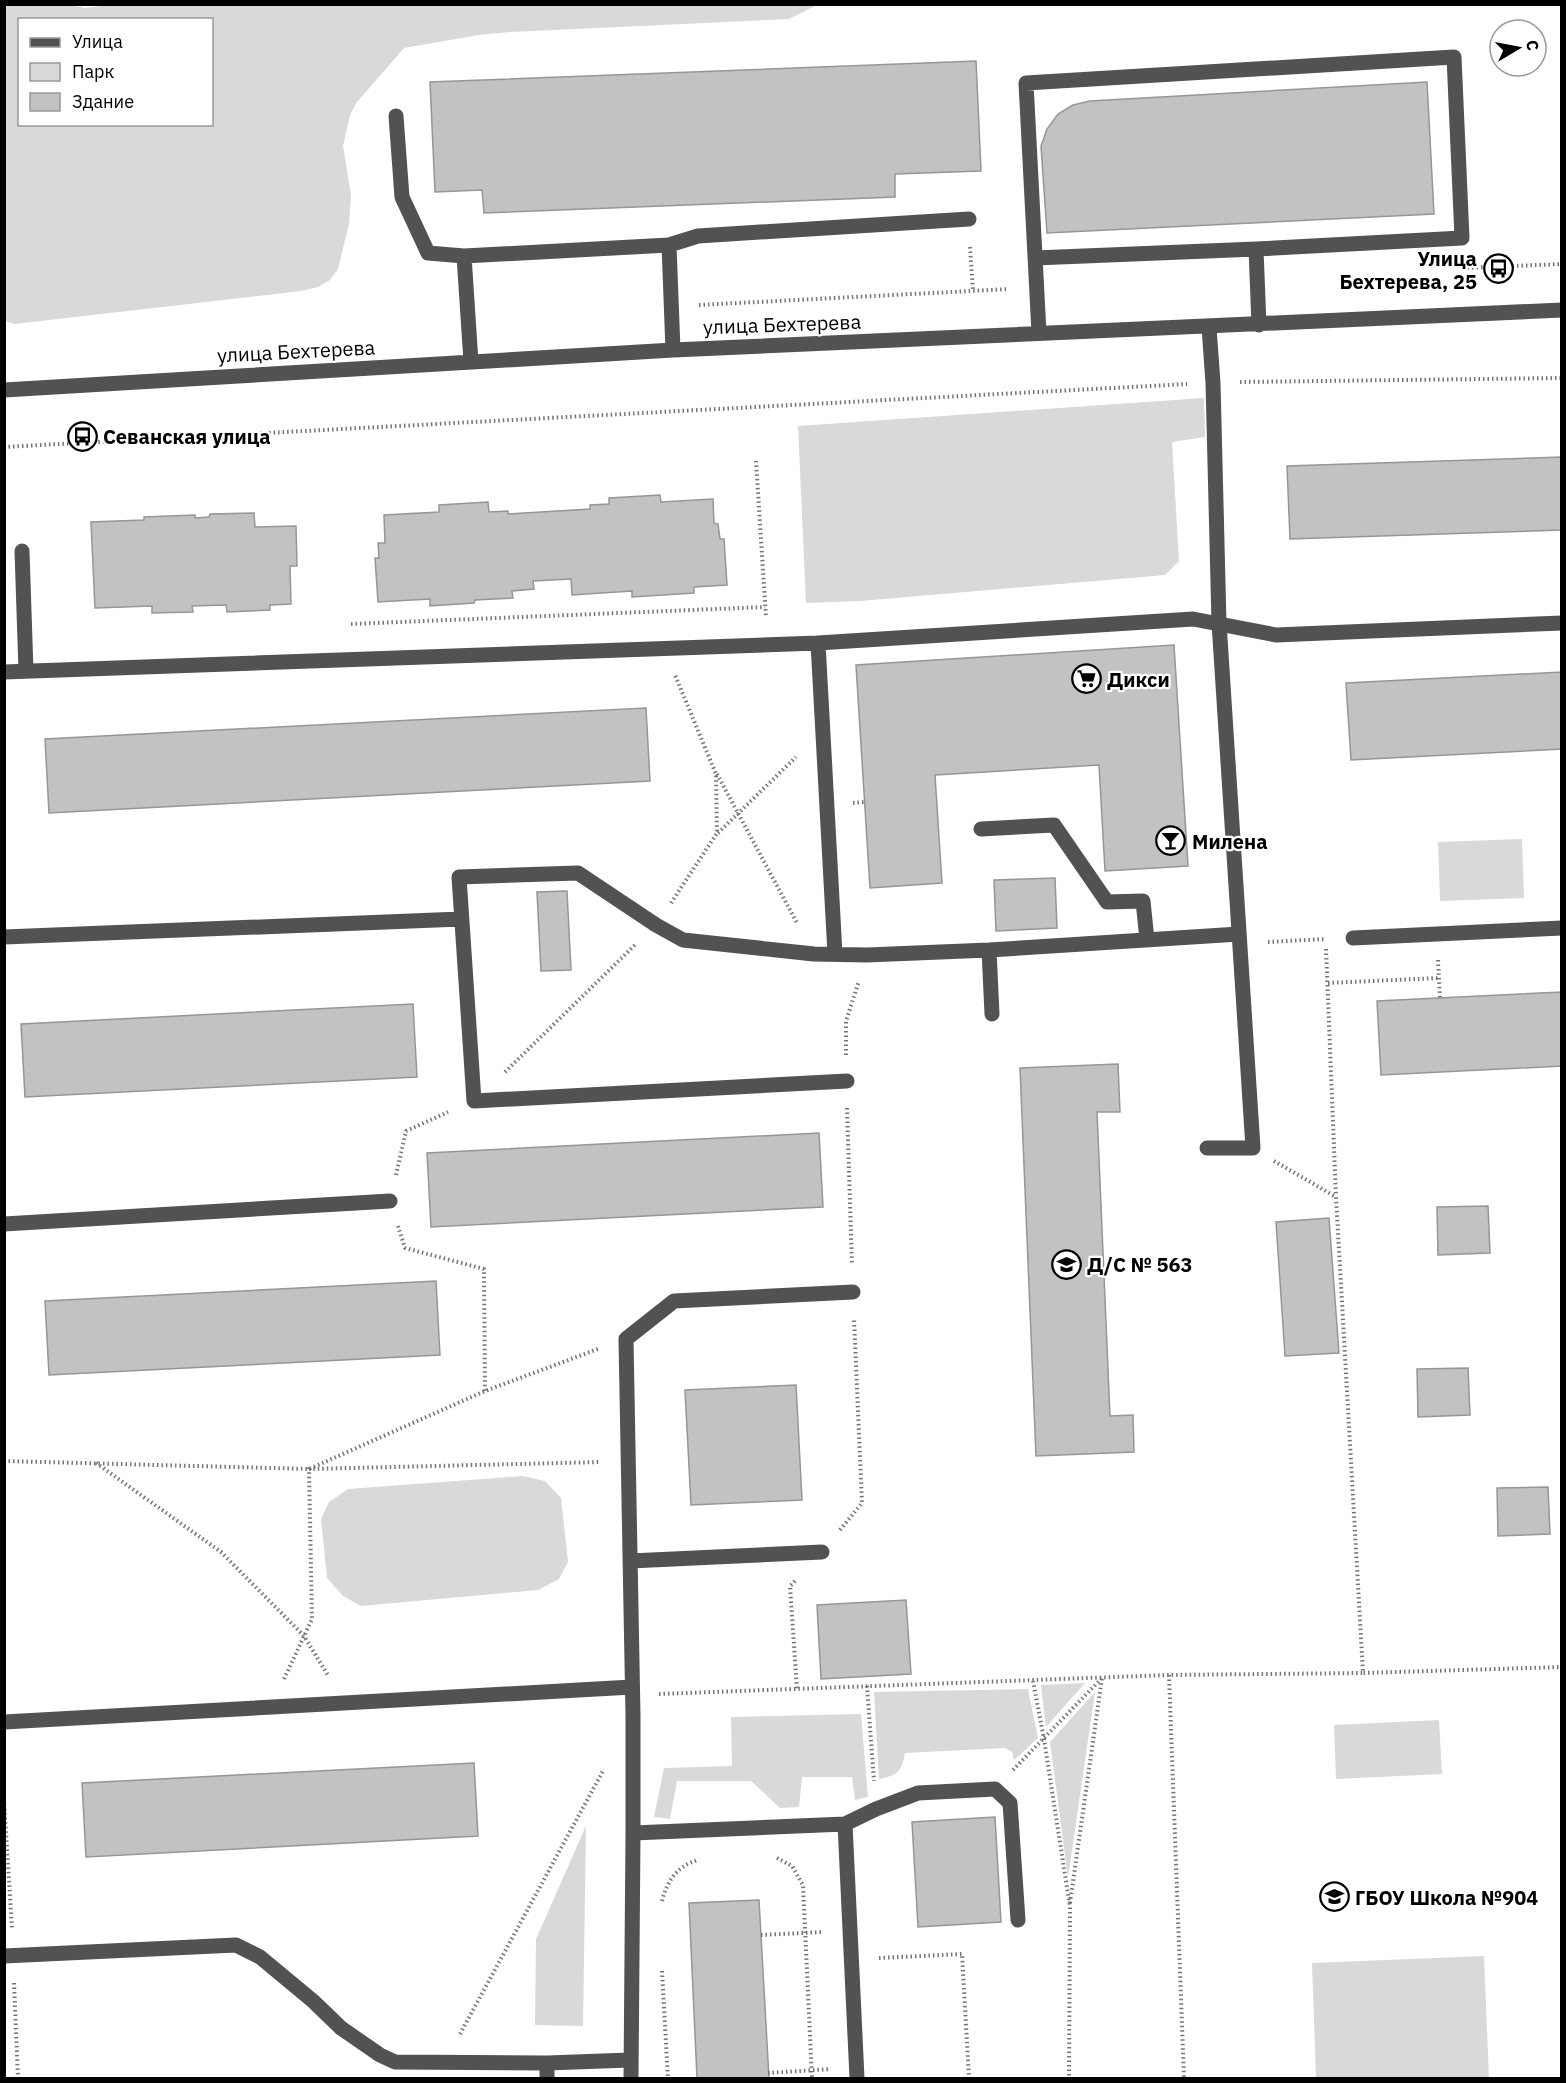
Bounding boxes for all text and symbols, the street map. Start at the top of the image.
legend [18,18,213,126]
north arrow [1488,18,1548,78]
text: Улица [72,30,123,53]
text: С [1522,39,1544,52]
text: Парк [72,60,115,83]
text: Здание [72,90,134,113]
place label: Улица Бехтерева, 25 [1339,245,1477,295]
bus stop icon: Улица Бехтерева, 25 [1482,253,1514,285]
street label: улица Бехтерева [702,308,862,340]
street label: улица Бехтерева [216,333,376,369]
bus stop icon: Севанская улица [66,420,98,452]
place label: Севанская улица [103,423,271,450]
supermarket icon: Дикси [1070,663,1102,695]
place label: Дикси [1107,666,1170,693]
bar icon: Милена [1155,825,1187,857]
place label: Милена [1192,828,1268,855]
school or university icon: Д/C № 563 [1050,1248,1082,1280]
place label: Д/C № 563 [1087,1251,1193,1278]
school or university icon: ГБОУ Школа №904 [1318,1881,1350,1913]
place label: ГБОУ Школа №904 [1355,1884,1538,1911]

